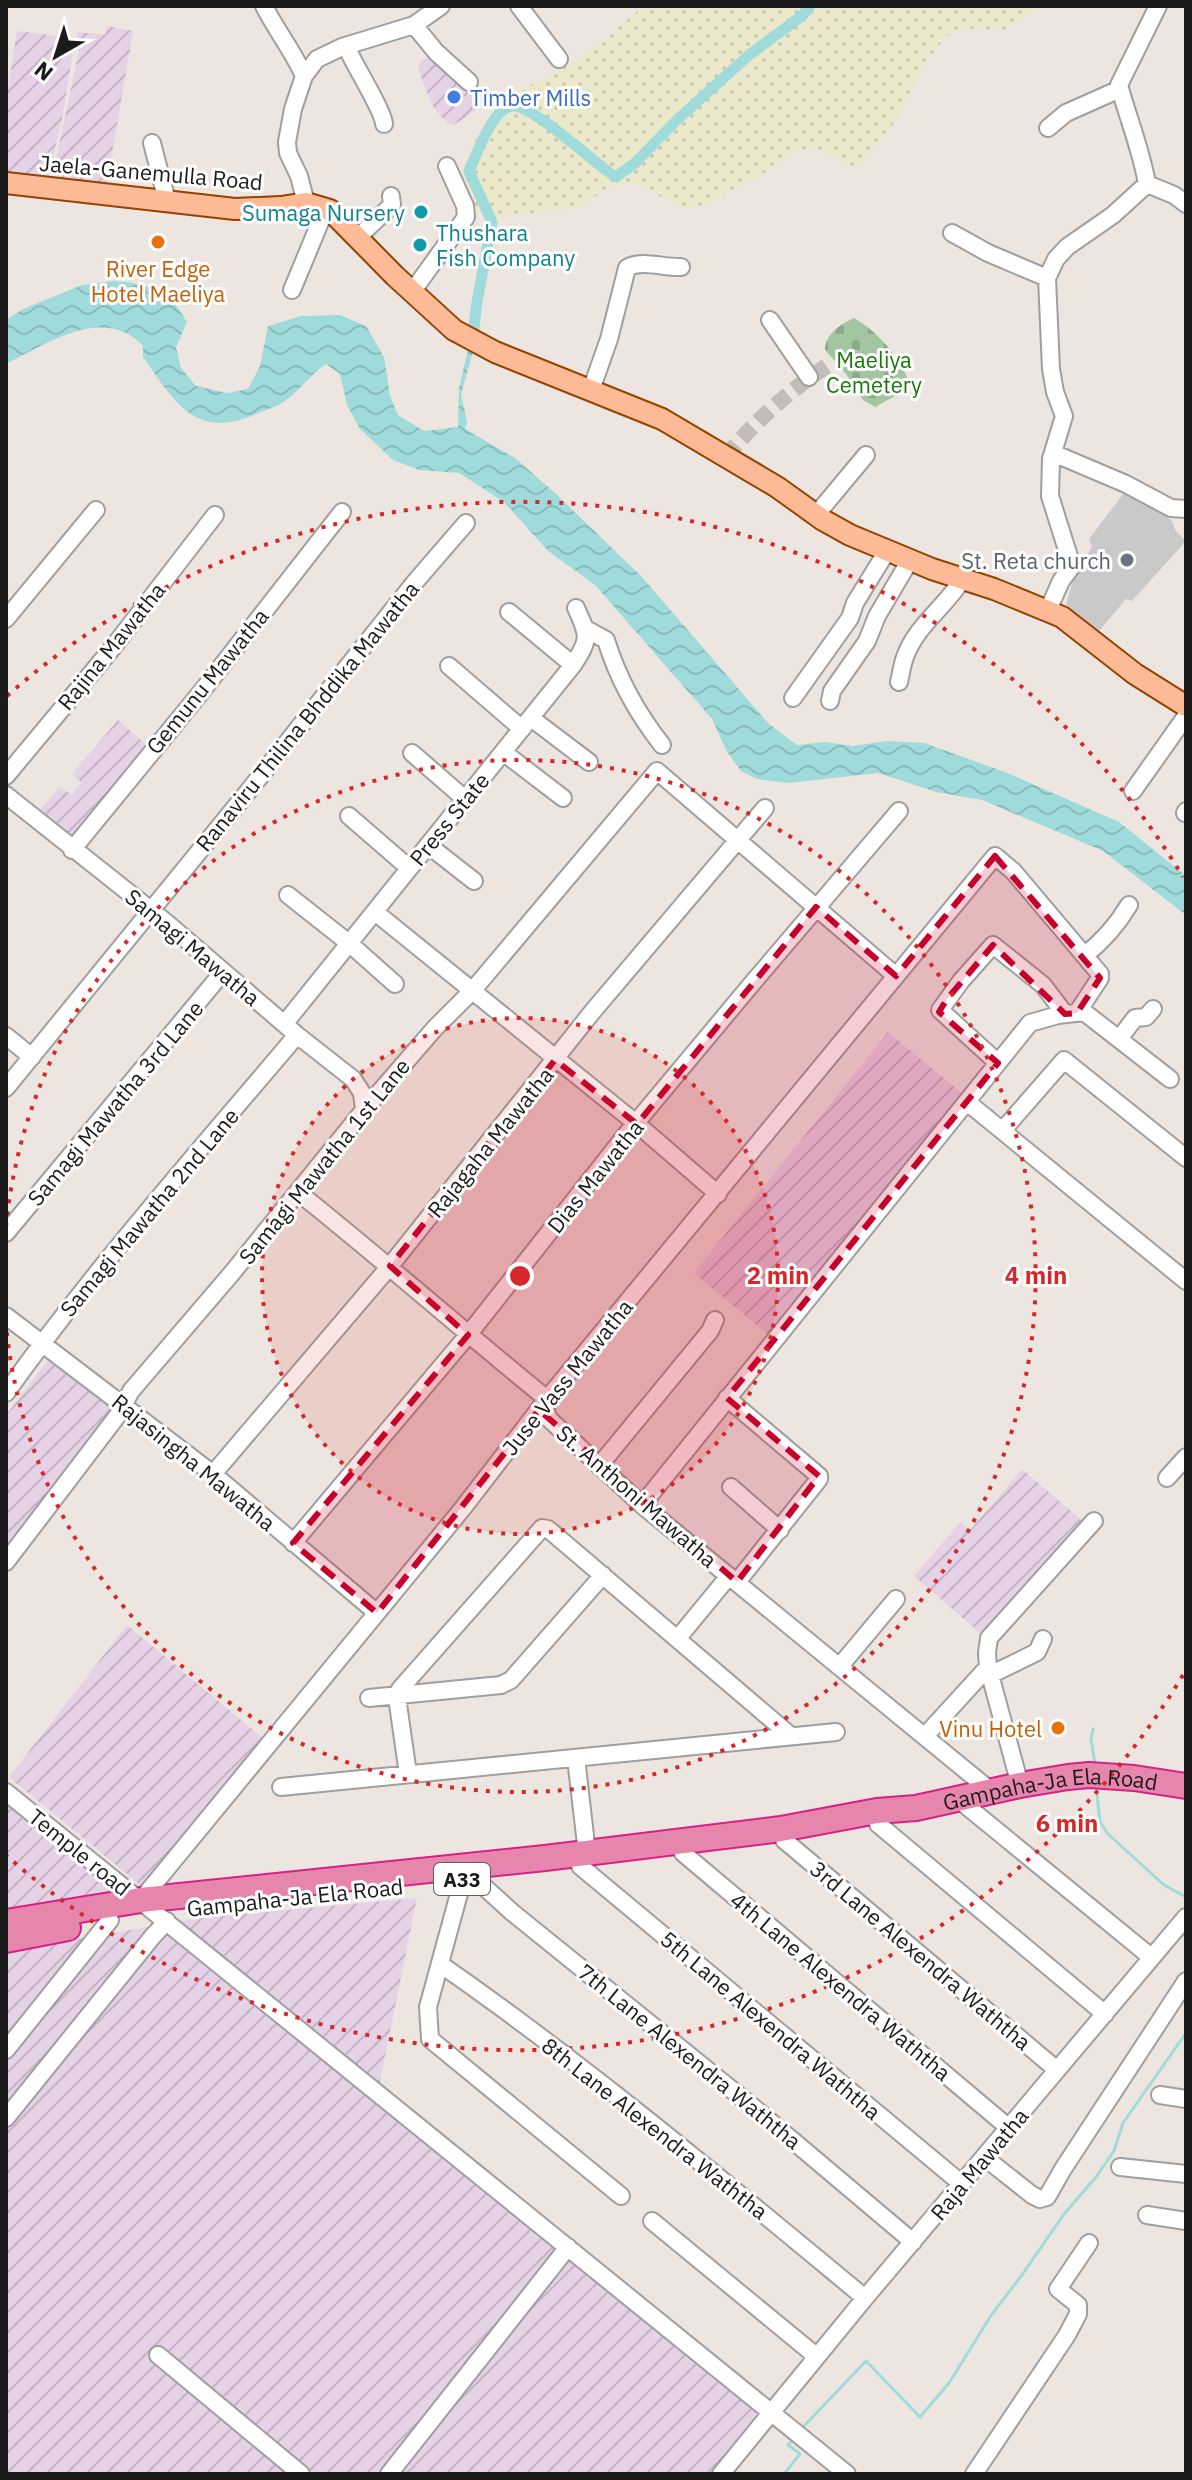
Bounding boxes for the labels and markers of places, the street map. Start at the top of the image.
place label: Timber Mills [470,83,591,112]
marker: Timber Mills [445,88,463,106]
place label: Sumaga Nursery [242,198,405,227]
marker: Sumaga Nursery [412,203,430,221]
place label: Thushara Fish Company [436,218,575,272]
marker: River Edge Hotel Maeliya [149,233,167,251]
marker: Thushara Fish Company [411,236,429,254]
place label: River Edge Hotel Maeliya [91,254,225,308]
place label: St. Reta church [961,546,1111,575]
marker: St. Reta church [1118,551,1136,569]
centre of rings [506,1262,534,1290]
place label: Vinu Hotel [939,1714,1042,1743]
marker: Vinu Hotel [1049,1719,1067,1737]

